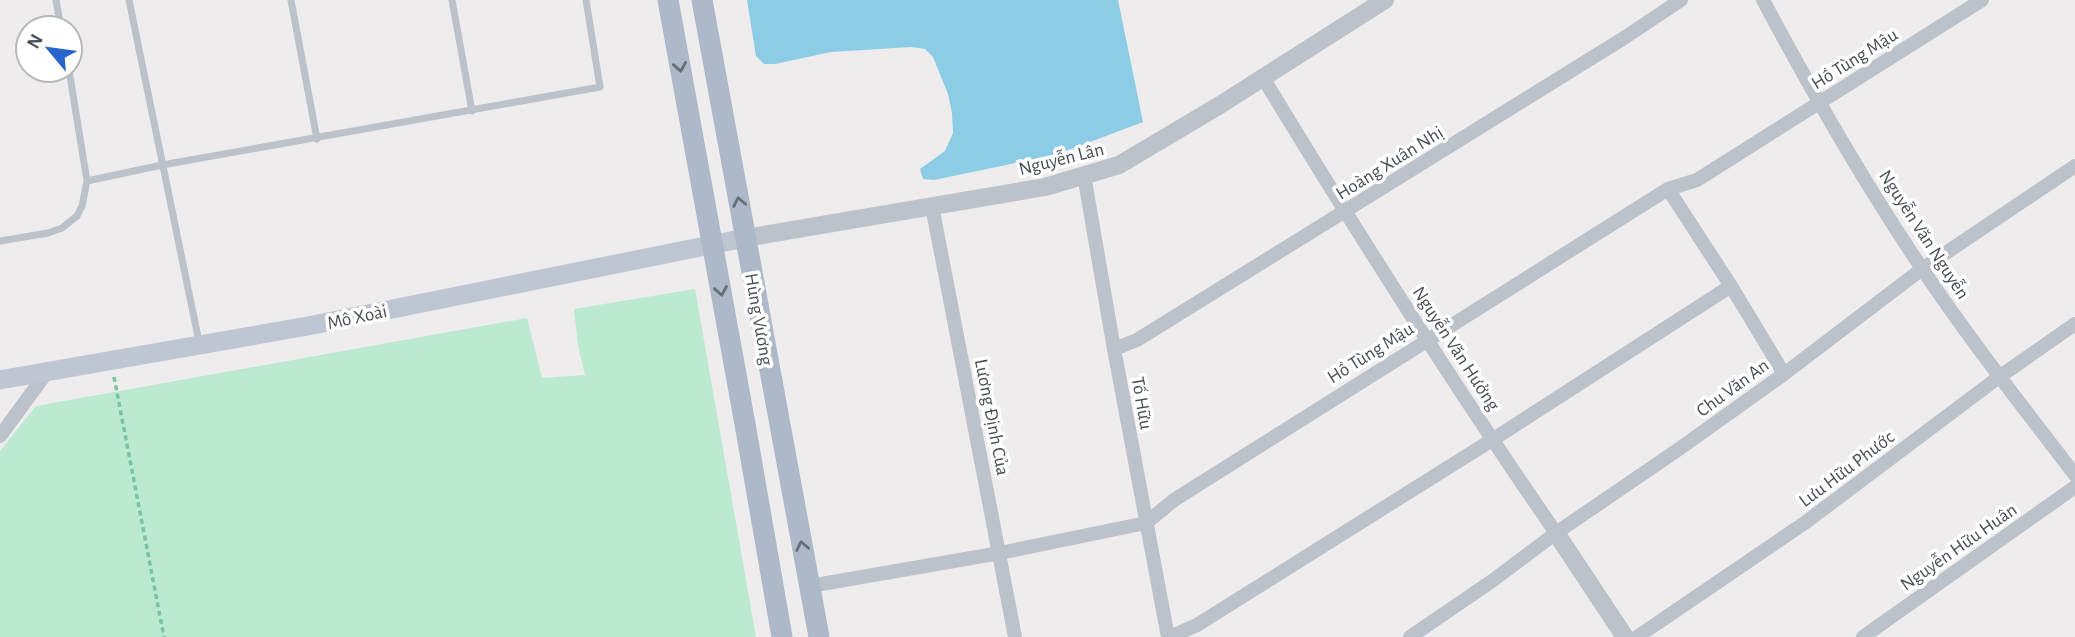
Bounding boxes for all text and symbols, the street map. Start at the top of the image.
north arrow [14,14,84,84]
street label: Hồ Tùng Mậu [1808,25,1902,93]
text: N [24,31,47,52]
one-way arrow [671,61,686,73]
street label: Hoàng Xuân Nhị [1333,123,1447,204]
street label: Nguyễn Lân [1017,139,1106,179]
street label: Nguyễn Văn Nguyễn [1875,166,1973,303]
one-way arrow [732,196,747,208]
street label: Hùng Vương [741,272,776,368]
street label: Nguyễn Văn Hưởng [1409,283,1504,415]
one-way arrow [713,285,728,297]
street label: Mô Xoài [326,302,389,333]
street label: Hồ Tùng Mậu [1324,319,1418,387]
street label: Chu Văn An [1693,356,1773,421]
street label: Lương Định Của [971,357,1012,477]
street label: Tố Hữu [1128,375,1156,431]
street label: Lưu Hữu Phước [1796,427,1898,511]
street label: Nguyễn Hữu Huân [1897,499,2021,594]
one-way arrow [796,540,811,552]

